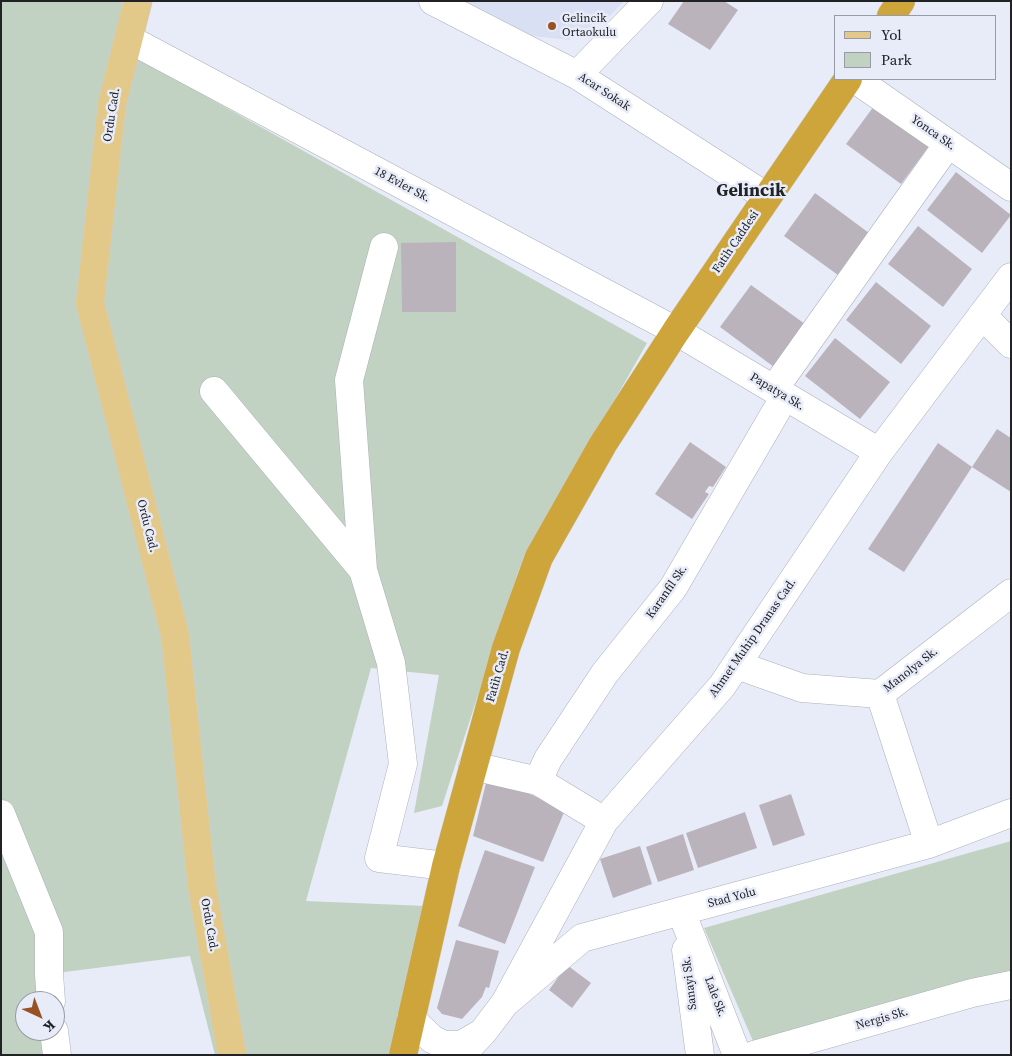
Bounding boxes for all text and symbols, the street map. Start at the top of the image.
place label: Gelincik Ortaokulu [562,12,616,40]
legend [834,15,997,80]
marker: Gelincik Ortaokulu [546,20,558,32]
text: Yol [881,24,902,45]
text: Park [881,49,912,70]
street label: Acar Sokak [575,70,633,114]
street label: Ordu Cad. [101,87,123,143]
street label: Yonca Sk. [908,112,958,154]
street label: 18 Evler Sk. [372,164,432,206]
district label: Gelincik [716,180,786,202]
street label: Fatih Caddesi [710,208,762,276]
street label: Papatya Sk. [747,370,807,414]
street label: Ordu Cad. [133,498,161,554]
street label: Karanfil Sk. [643,562,691,622]
street label: Ahmet Muhip Dranas Cad. [706,576,800,700]
street label: Manolya Sk. [881,644,941,696]
street label: Fatih Cad. [484,648,512,704]
street label: Stad Yolu [706,885,758,911]
street label: Ordu Cad. [197,897,221,953]
street label: Sanayi Sk. [680,955,700,1011]
street label: Lale Sk. [701,975,729,1019]
north arrow [15,991,65,1041]
street label: Nergis Sk. [854,1005,910,1033]
text: K [39,1016,60,1037]

